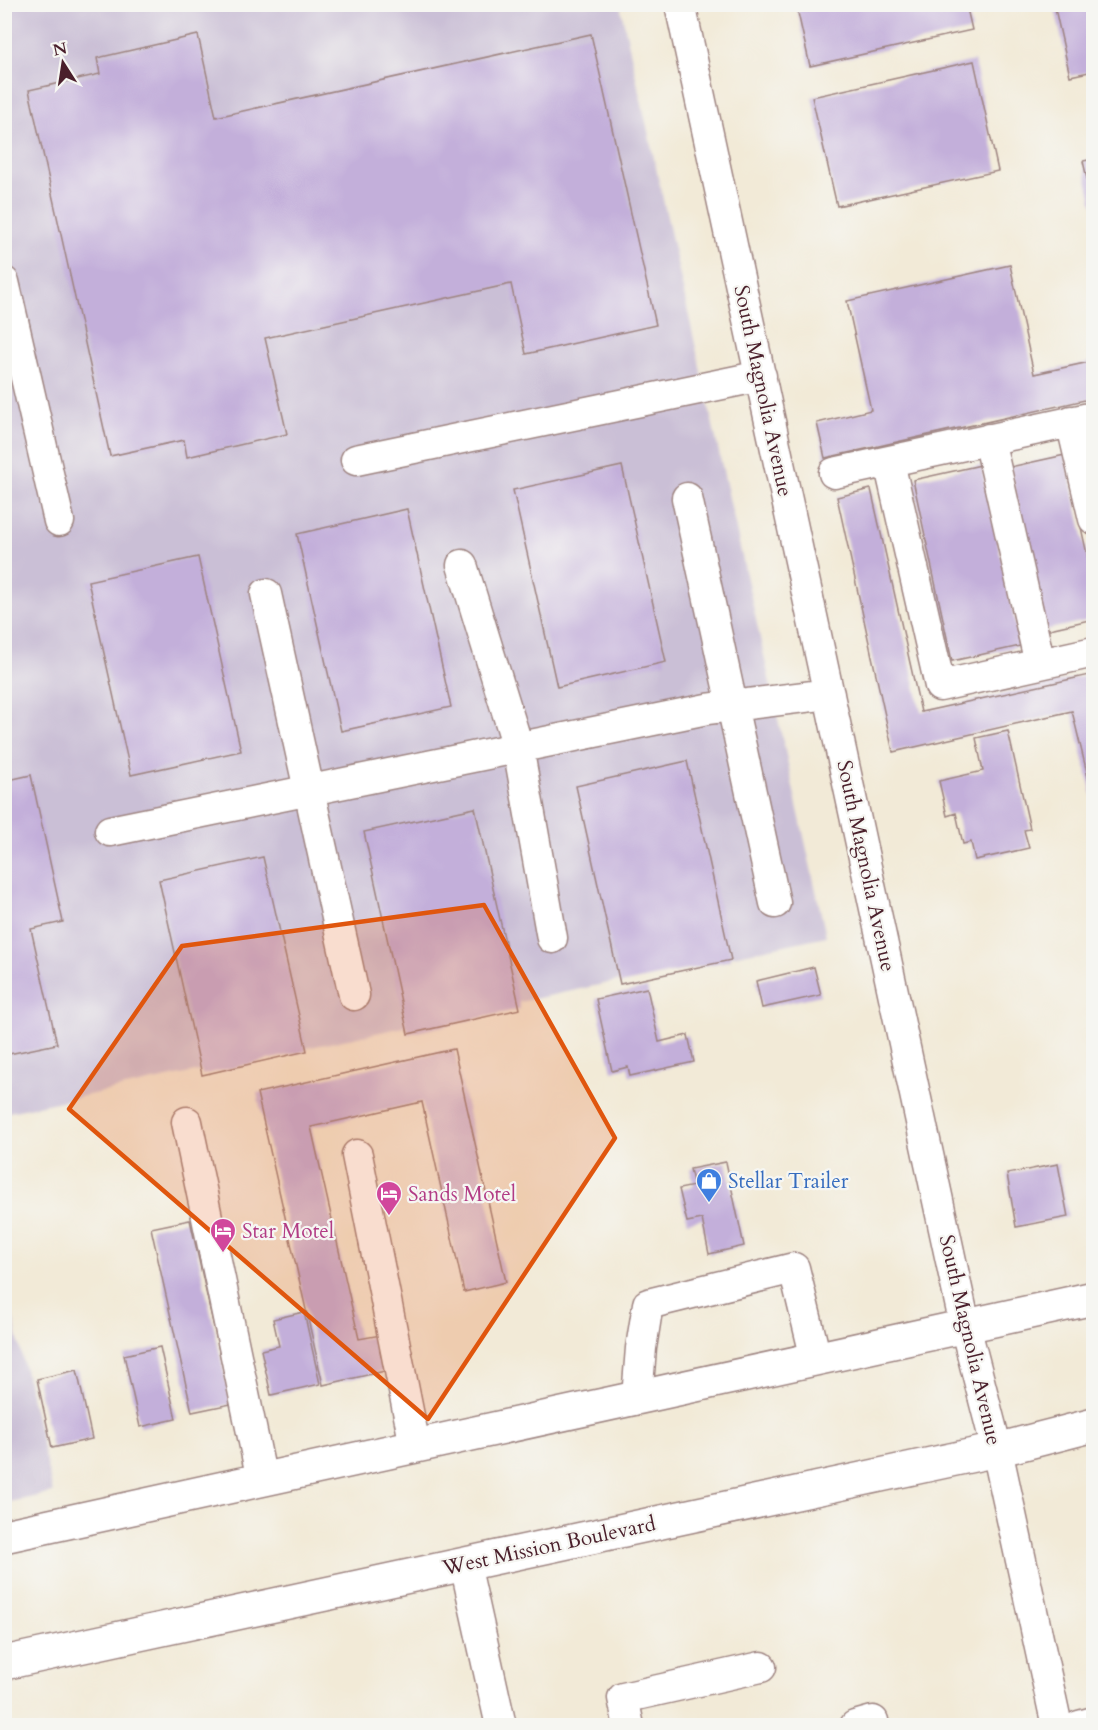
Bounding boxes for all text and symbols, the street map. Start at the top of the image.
north arrow [33,33,93,93]
text: N [51,37,69,62]
street label: South Magnolia Avenue [726,283,800,499]
street label: South Magnolia Avenue [829,758,903,974]
shop icon: Stellar Trailer [694,1166,724,1204]
place label: Stellar Trailer [728,1167,849,1196]
hotel icon: Sands Motel [374,1179,404,1217]
place label: Sands Motel [408,1180,516,1209]
hotel icon: Star Motel [208,1216,238,1254]
place label: Star Motel [242,1217,334,1246]
street label: South Magnolia Avenue [932,1232,1008,1448]
street label: West Mission Boulevard [439,1509,658,1583]

